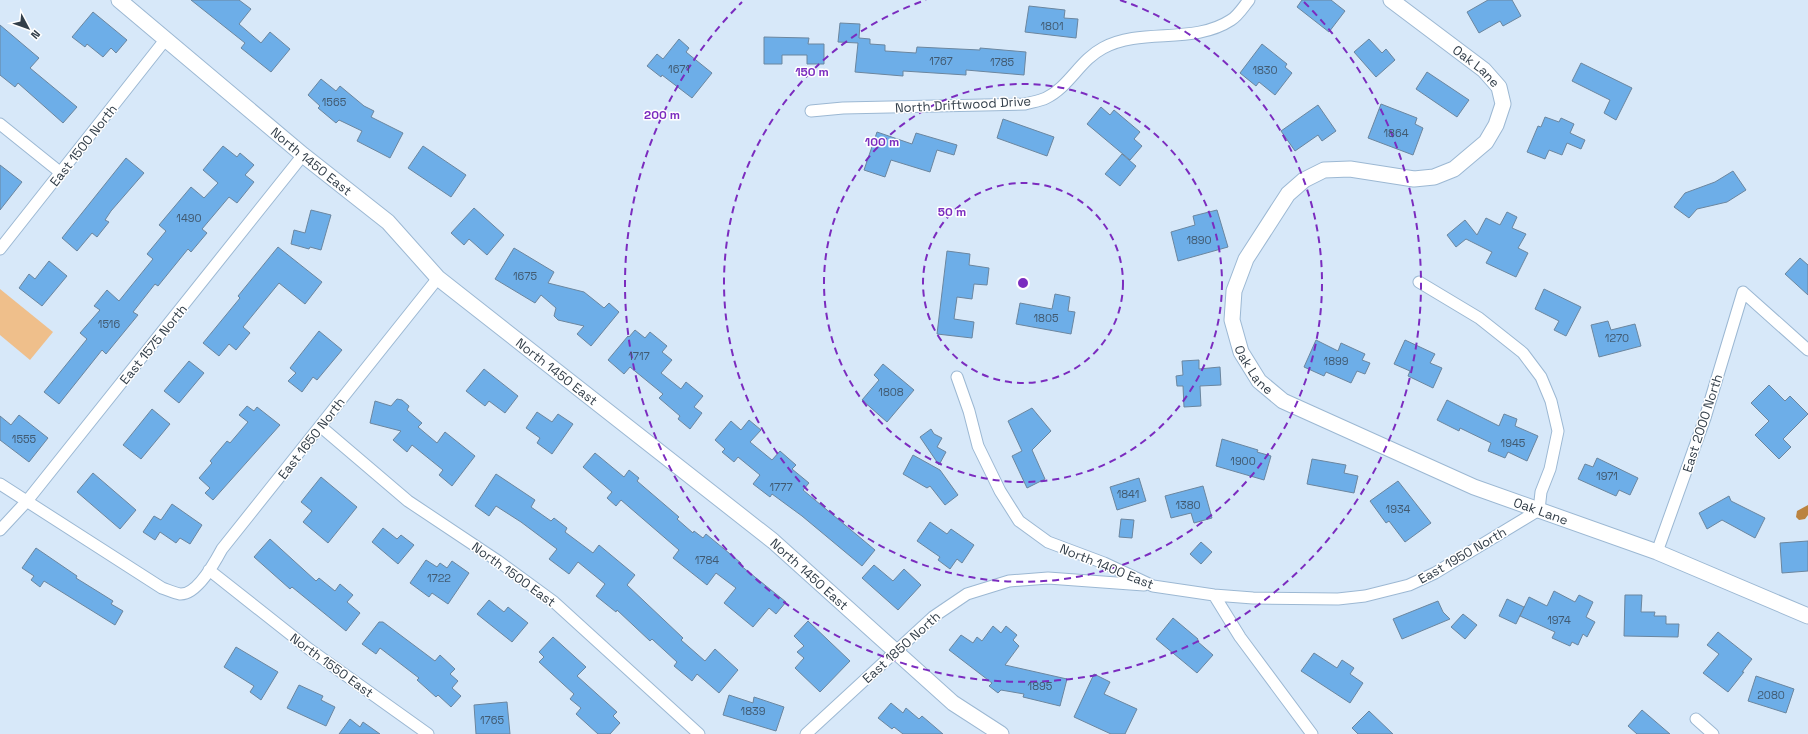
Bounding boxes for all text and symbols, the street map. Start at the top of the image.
north arrow [8,8,48,48]
house number: 1801 [1040,19,1064,33]
text: N [28,27,43,42]
street label: Oak Lane [1449,41,1503,91]
house number: 1767 [929,54,953,68]
house number: 1785 [990,55,1015,69]
house number: 1671 [668,62,690,76]
house number: 1830 [1252,63,1278,77]
text: 150 m [795,64,829,80]
street label: North Driftwood Drive [895,92,1032,117]
house number: 1565 [322,95,347,109]
street label: East 1500 North [46,101,121,190]
text: 200 m [644,107,680,123]
street label: North 1450 East [267,124,355,199]
house number: 1864 [1383,126,1409,140]
text: 100 m [865,134,899,150]
text: 50 m [938,204,966,220]
house number: 1490 [176,211,202,225]
house number: 1890 [1186,233,1212,247]
house number: 1675 [513,269,537,283]
centre of rings [1016,276,1030,290]
street label: East 1575 North [116,301,191,388]
house number: 1805 [1033,311,1059,325]
house number: 1516 [98,317,120,331]
house number: 1270 [1605,331,1629,345]
street label: North 1450 East [512,334,601,409]
street label: Oak Lane [1231,343,1276,398]
house number: 1717 [628,349,650,363]
house number: 1899 [1324,354,1349,368]
street label: East 2000 North [1679,372,1726,475]
house number: 1808 [878,385,904,399]
street label: East 1650 North [274,394,349,483]
house number: 1555 [12,432,37,446]
house number: 1945 [1501,436,1526,450]
house number: 1900 [1230,454,1256,468]
house number: 1971 [1596,469,1618,483]
house number: 1777 [769,480,793,494]
house number: 1841 [1117,487,1139,501]
street label: Oak Lane [1511,494,1570,529]
house number: 1380 [1175,498,1201,512]
house number: 1934 [1386,502,1411,516]
street label: East 1950 North [1415,523,1509,588]
street label: North 1450 East [767,535,852,614]
street label: North 1500 East [468,538,559,611]
street label: North 1400 East [1057,540,1156,593]
house number: 1784 [695,553,719,567]
house number: 1722 [427,571,451,585]
street label: East 1850 North [859,608,944,687]
house number: 1974 [1547,613,1571,627]
street label: North 1550 East [287,629,377,701]
house number: 1895 [1028,679,1053,693]
house number: 2080 [1757,688,1785,702]
house number: 1839 [741,704,766,718]
house number: 1765 [480,713,504,727]

